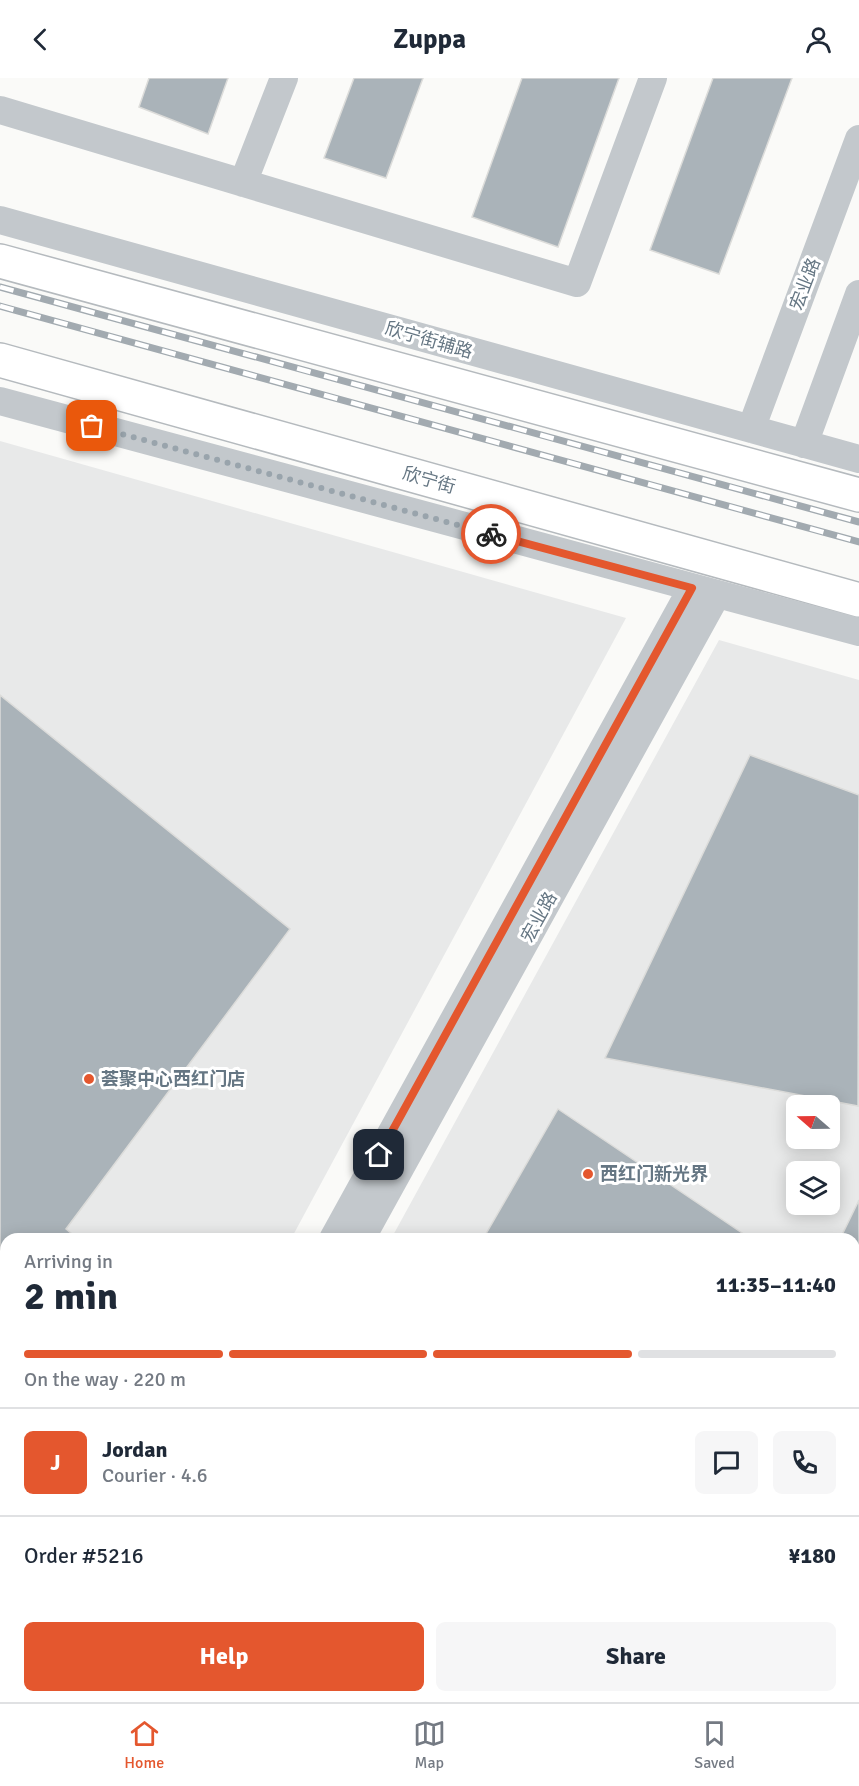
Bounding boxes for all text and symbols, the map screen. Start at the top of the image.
icon: back [24,23,57,56]
text: Zuppa [393,23,466,56]
icon: person [802,23,835,56]
street label: 宏业路 [785,255,825,313]
street label: 欣宁街辅路 [383,317,475,363]
pin [66,400,117,451]
icon: bag [75,409,108,442]
street label: 欣宁街 [400,462,458,498]
courier [461,504,521,564]
icon: bike [475,518,508,551]
street label: 宏业路 [516,888,562,946]
place label: 荟聚中心西红门店 [101,1068,245,1090]
marker: 荟聚中心西红门店 [82,1072,96,1086]
north arrow [786,1095,840,1149]
map controls [786,1095,840,1215]
pin [353,1129,404,1180]
icon: home [362,1138,395,1171]
button: layers [786,1161,840,1215]
place label: 西红门新光界 [600,1163,708,1185]
marker: 西红门新光界 [581,1167,595,1181]
text: Arriving in [24,1249,113,1274]
text: 11:35–11:40 [716,1271,836,1298]
text: 2 min [24,1272,118,1320]
text: On the way · 220 m [24,1367,186,1392]
button: chat [695,1431,758,1494]
button: phone [773,1431,836,1494]
text: Jordan [102,1436,168,1463]
text: J [50,1449,61,1476]
text: Courier · 4.6 [102,1463,208,1488]
text: Order #5216 [24,1542,144,1569]
text: ¥180 [788,1542,836,1569]
button: Help [24,1622,424,1691]
button: Share [436,1622,836,1691]
tab: Home [124,1717,164,1773]
tab: Map [413,1717,446,1773]
tab: Saved [694,1717,735,1773]

